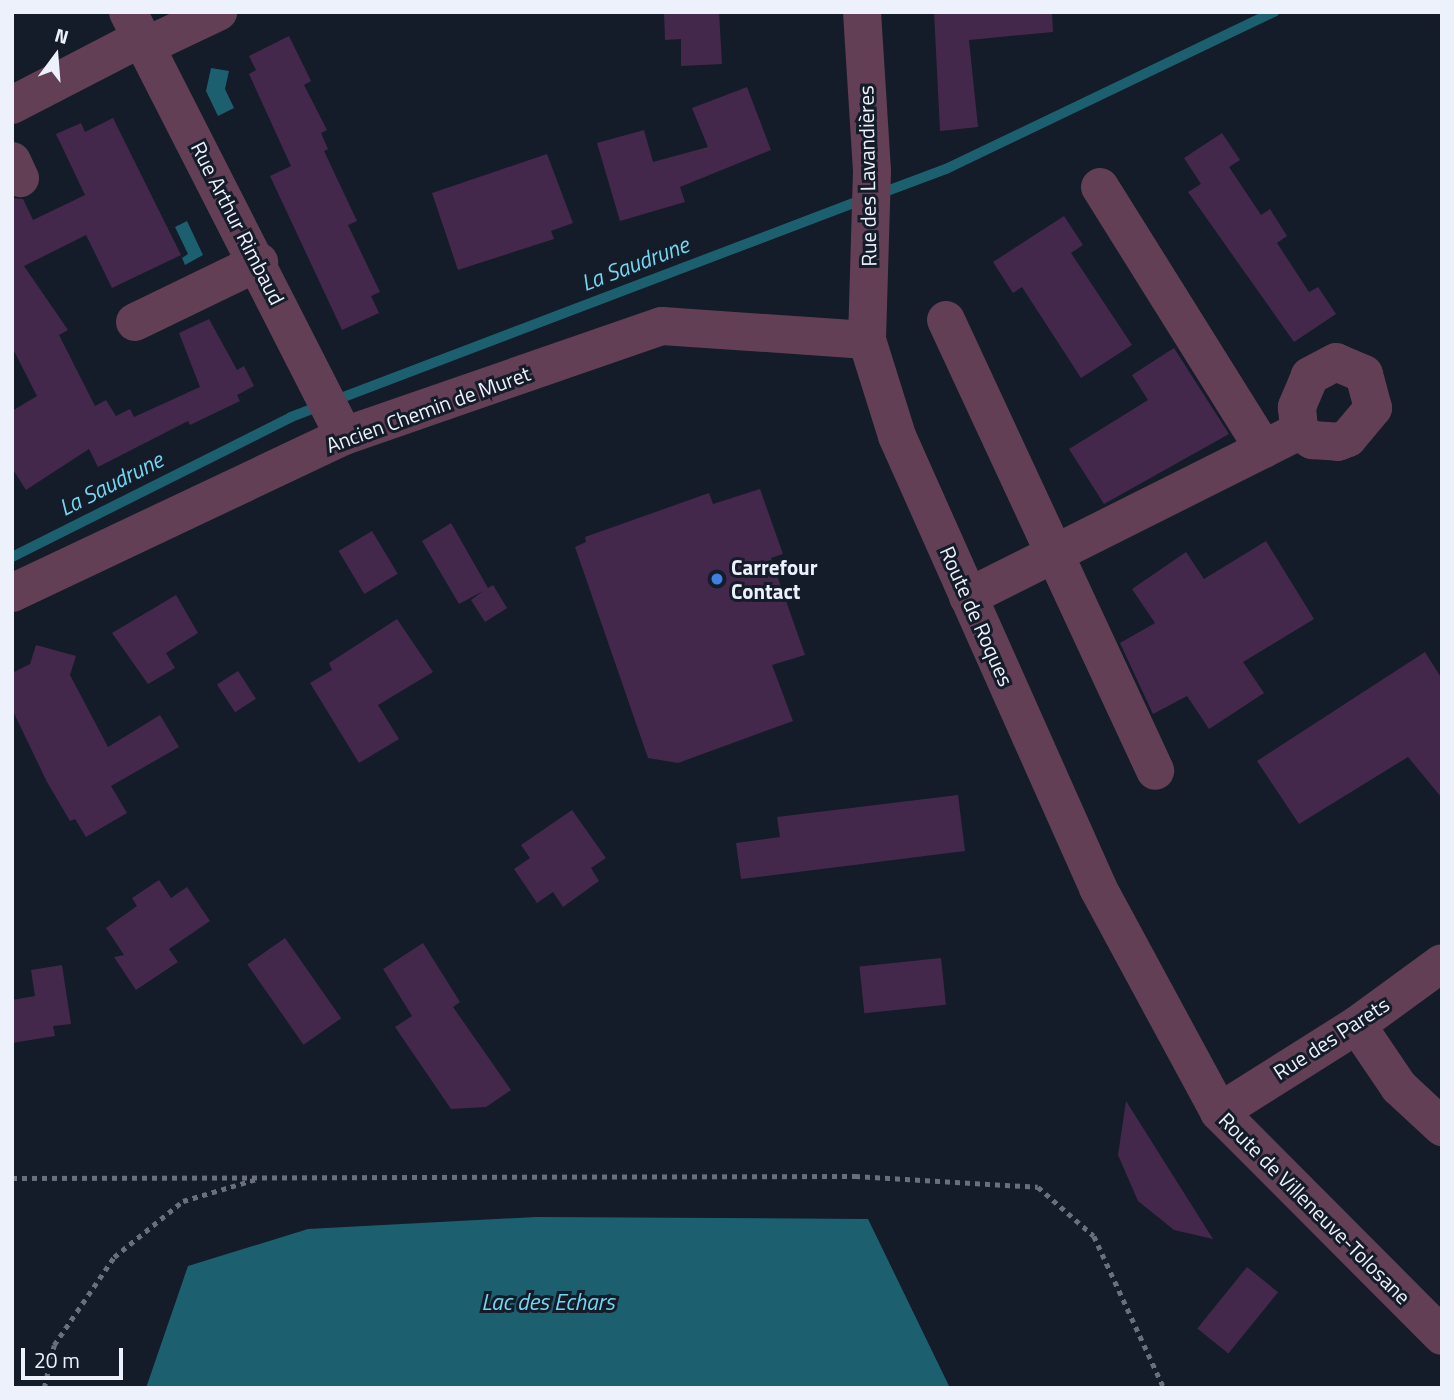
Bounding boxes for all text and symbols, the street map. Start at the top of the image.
text: N [52,20,72,51]
north arrow [21,21,91,91]
street label: Rue des Lavandières [853,85,881,267]
street label: Rue Arthur Rimbaud [186,137,290,309]
water label: La Saudrune [577,231,693,297]
street label: Ancien Chemin de Muret [322,360,534,458]
water label: La Saudrune [54,446,168,522]
street label: Route de Roques [935,542,1019,690]
place label: Carrefour Contact [731,554,817,604]
marker: Carrefour Contact [709,571,725,587]
street label: Rue des Parets [1268,991,1394,1085]
street label: Route de Villeneuve-Tolosane [1214,1107,1416,1309]
water label: Lac des Echars [481,1288,615,1316]
scale bar [24,1334,126,1378]
text: 20 m [34,1344,80,1376]

